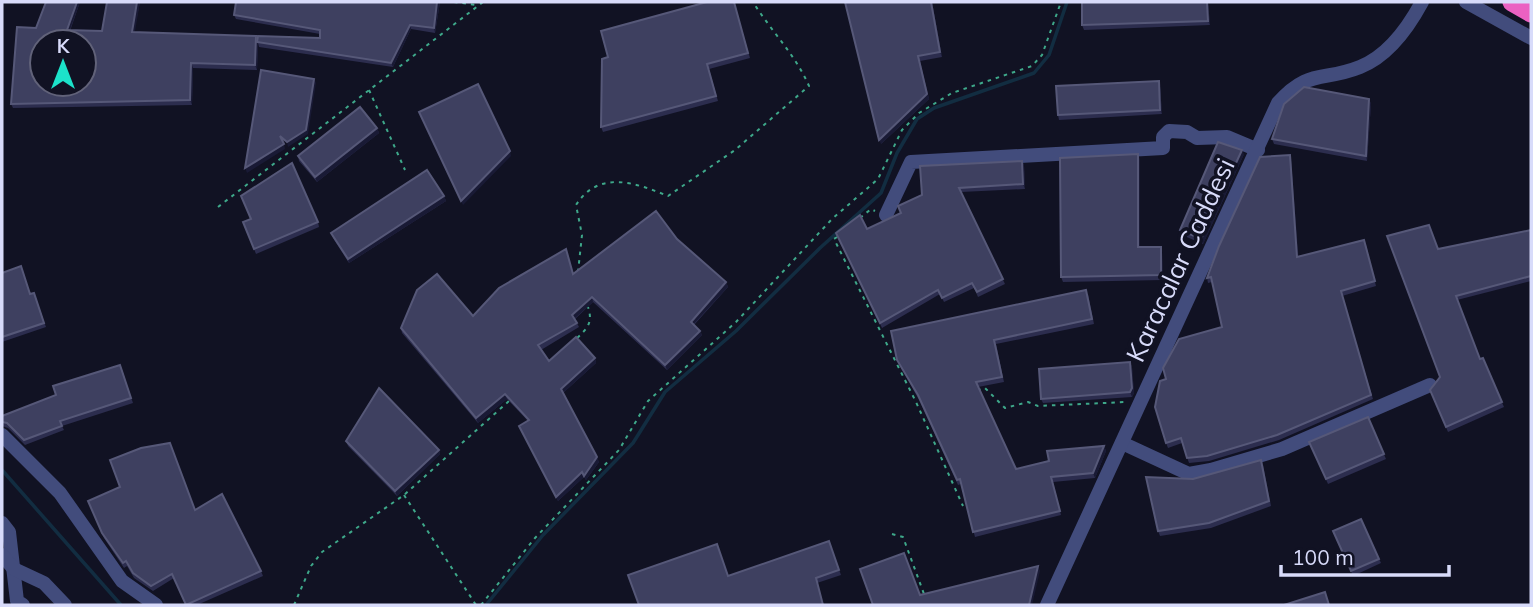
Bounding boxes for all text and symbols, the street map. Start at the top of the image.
north arrow [28,28,98,98]
text: K [57,34,71,58]
street label: Karacalar Caddesi [1118,153,1242,367]
scale bar [1281,534,1449,578]
text: 100 m [1292,544,1354,570]

